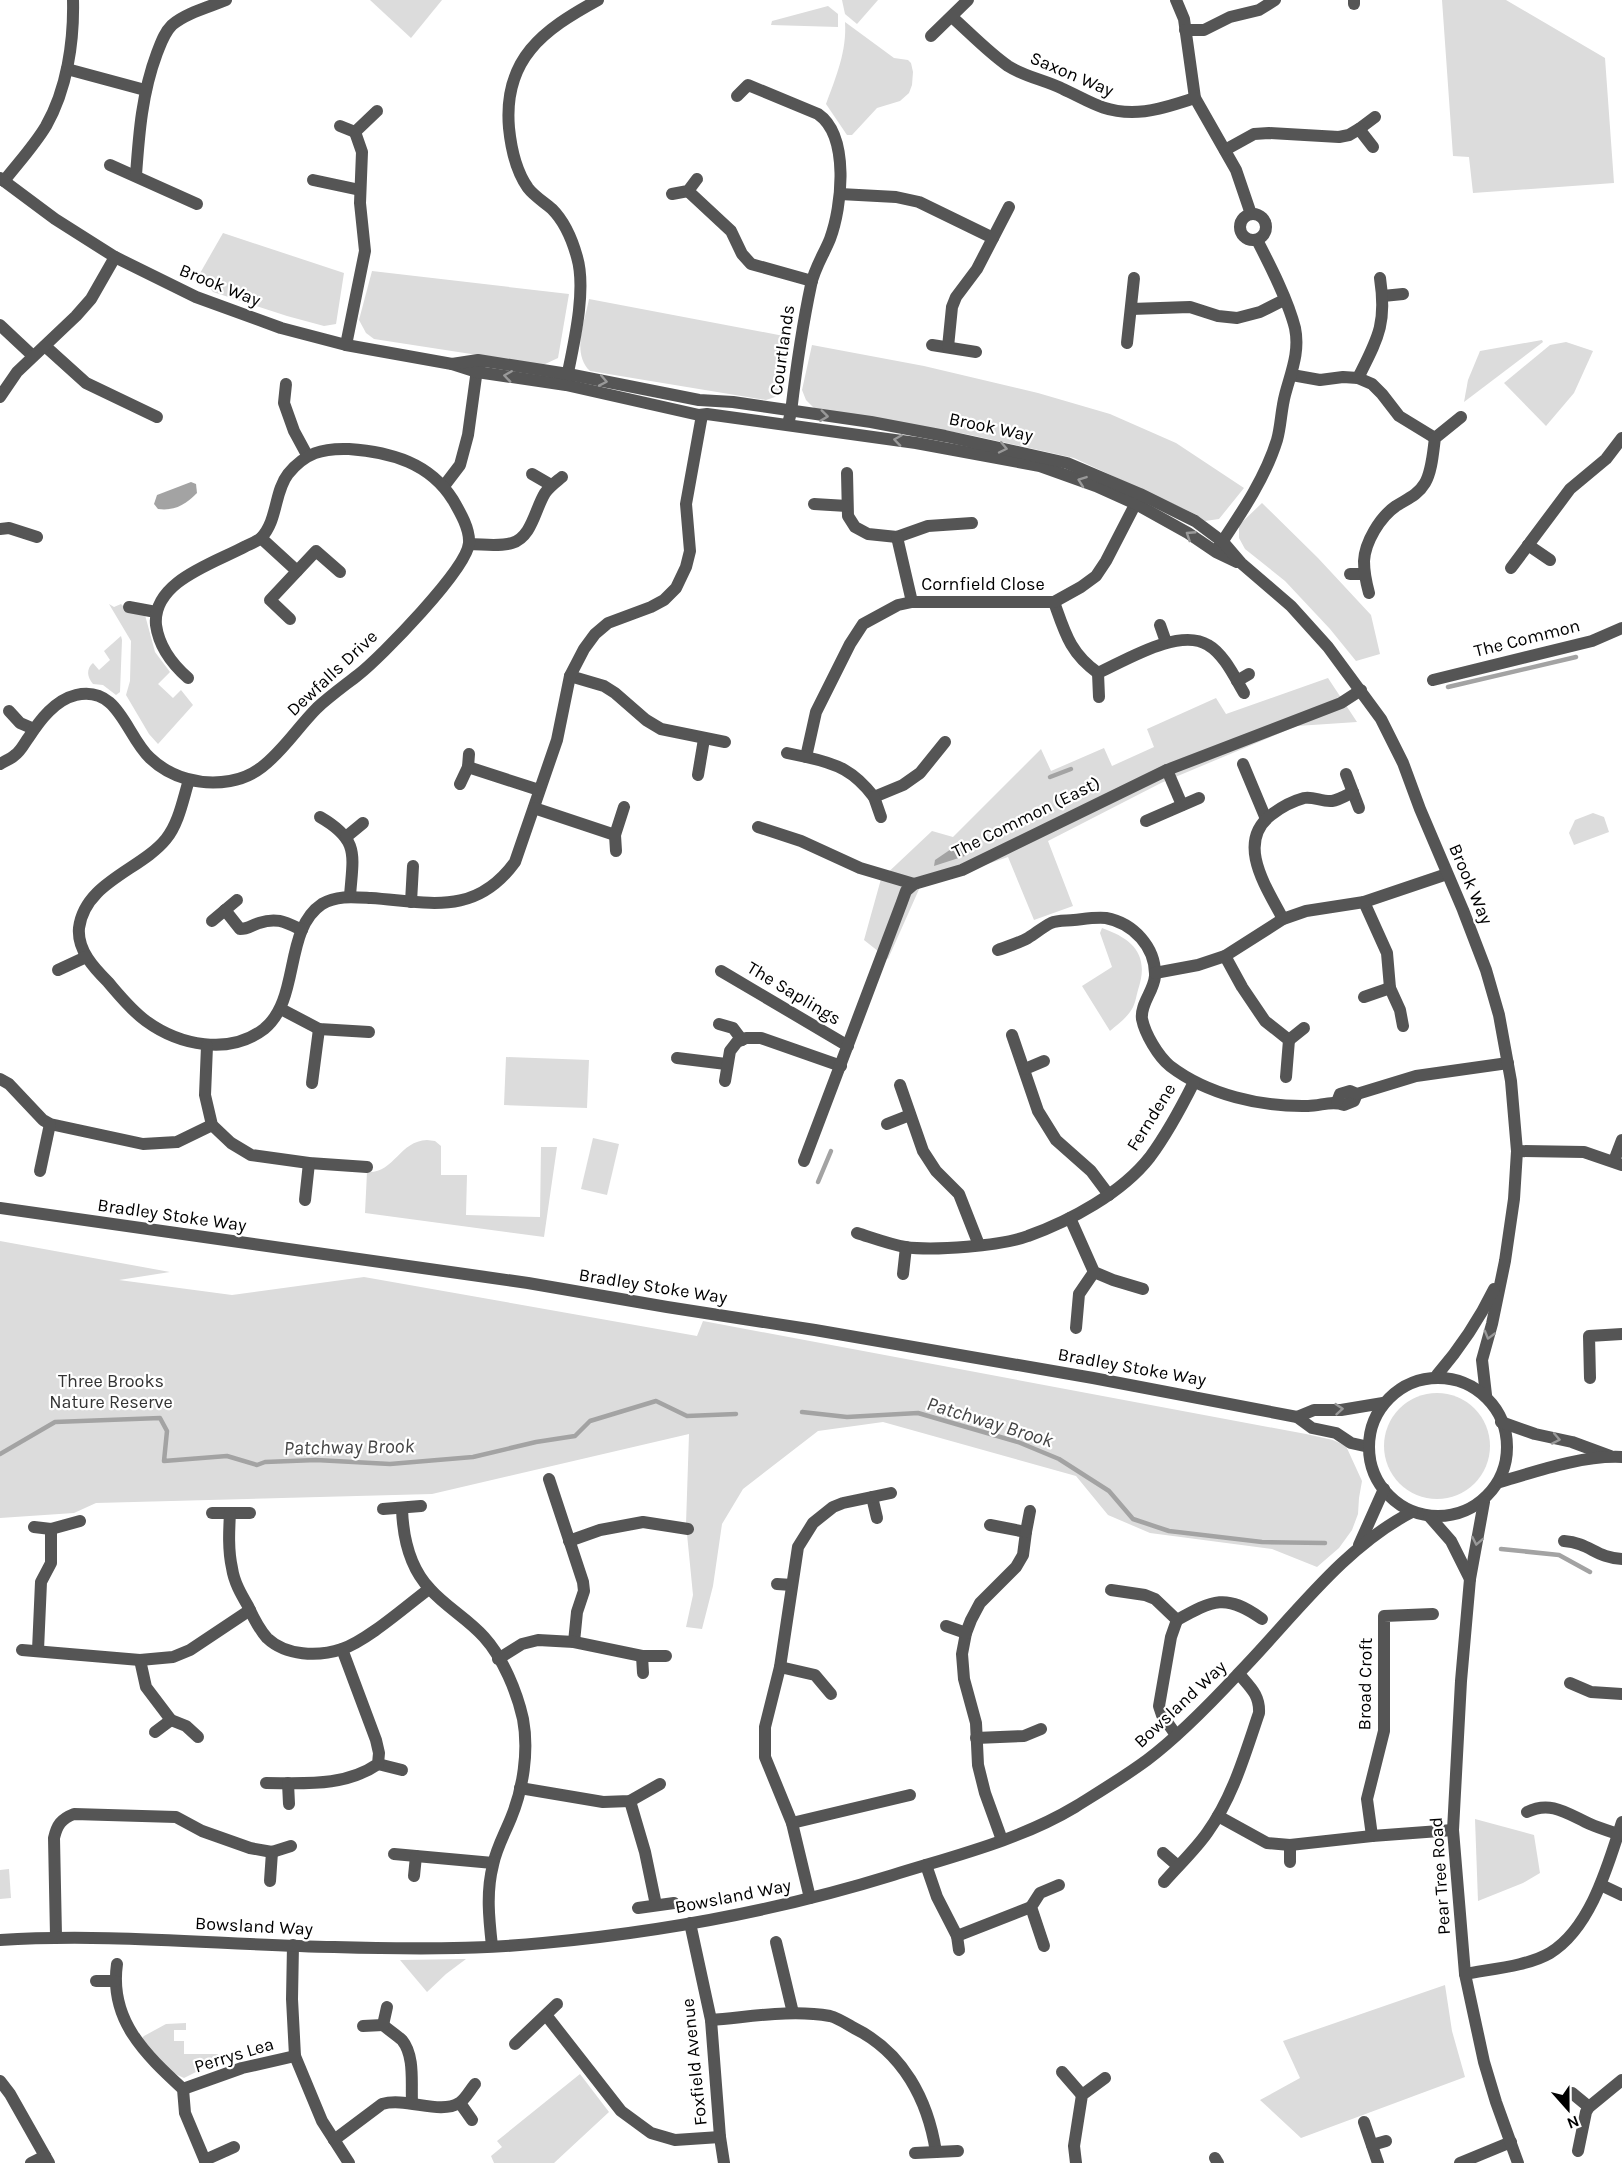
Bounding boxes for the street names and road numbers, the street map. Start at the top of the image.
street label: Saxon Way [1027,47,1118,102]
street label: Brook Way [176,259,264,311]
street label: Courtlands [765,303,799,397]
street label: Brook Way [947,407,1036,447]
street label: Cornfield Close [921,573,1045,595]
street label: The Common [1472,614,1582,662]
street label: Dewfalls Drive [282,625,382,721]
street label: The Common (East) [948,772,1104,862]
street label: Brook Way [1444,840,1498,928]
street label: The Saplings [743,956,845,1030]
street label: Ferndene [1122,1079,1180,1155]
street label: Bradley Stoke Way [96,1194,248,1236]
street label: Bradley Stoke Way [577,1263,729,1309]
street label: Bradley Stoke Way [1056,1343,1208,1391]
street label: Broad Croft [1353,1637,1377,1731]
street label: Bowsland Way [1129,1655,1231,1752]
street label: Pear Tree Road [1425,1816,1455,1936]
street label: Bowsland Way [673,1874,794,1918]
street label: Bowsland Way [194,1912,314,1940]
street label: Foxfield Avenue [676,1997,712,2127]
street label: Perrys Lea [192,2033,276,2077]

